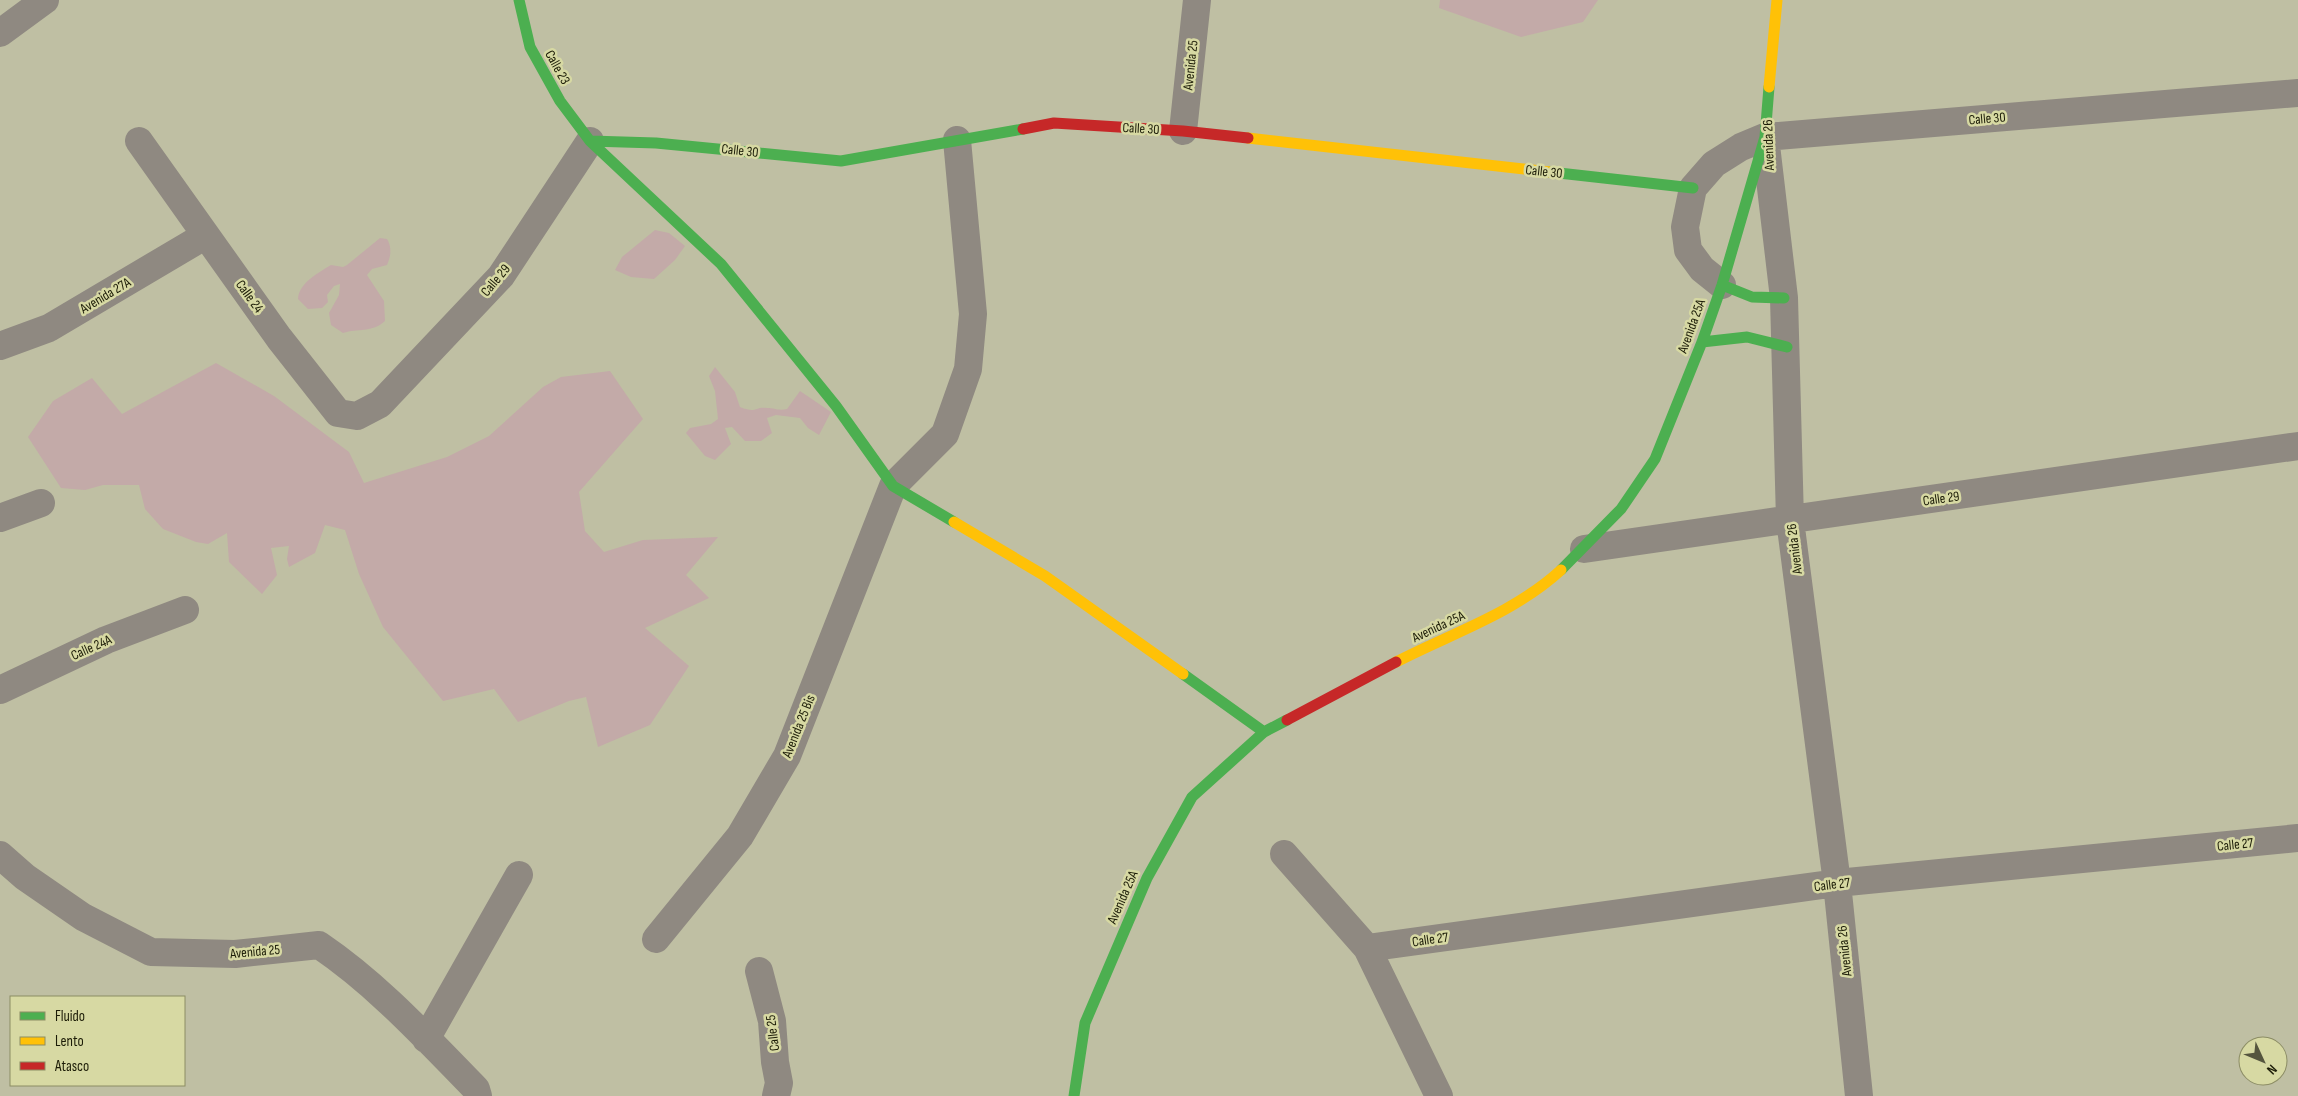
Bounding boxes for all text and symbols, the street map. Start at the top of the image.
street label: Avenida 25 [1179,39,1202,92]
street label: Calle 23 [541,47,574,88]
street label: Calle 30 [1968,108,2006,129]
street label: Calle 30 [1122,119,1160,138]
street label: Avenida 26 [1759,119,1778,172]
street label: Calle 30 [721,140,759,161]
street label: Calle 30 [1525,161,1563,182]
street label: Calle 29 [477,261,514,300]
street label: Avenida 27A [76,273,134,318]
street label: Calle 24 [232,277,267,316]
street label: Avenida 25A [1674,296,1709,356]
street label: Calle 29 [1922,488,1961,509]
street label: Avenida 26 [1783,523,1806,576]
street label: Avenida 25A [1408,606,1468,646]
street label: Calle 24A [68,631,115,664]
street label: Avenida 25 Bis [778,692,819,761]
street label: Calle 27 [2216,834,2254,855]
street label: Avenida 25A [1103,867,1142,927]
street label: Calle 27 [1813,874,1852,895]
street label: Avenida 26 [1833,925,1856,978]
street label: Calle 27 [1411,928,1450,950]
street label: Avenida 25 [228,941,281,962]
legend [10,996,185,1086]
text: Fluido [55,1007,85,1026]
street label: Calle 25 [762,1013,783,1052]
text: Lento [55,1032,84,1051]
north arrow [2238,1036,2288,1086]
text: Atasco [54,1057,89,1076]
text: N [2263,1061,2281,1078]

